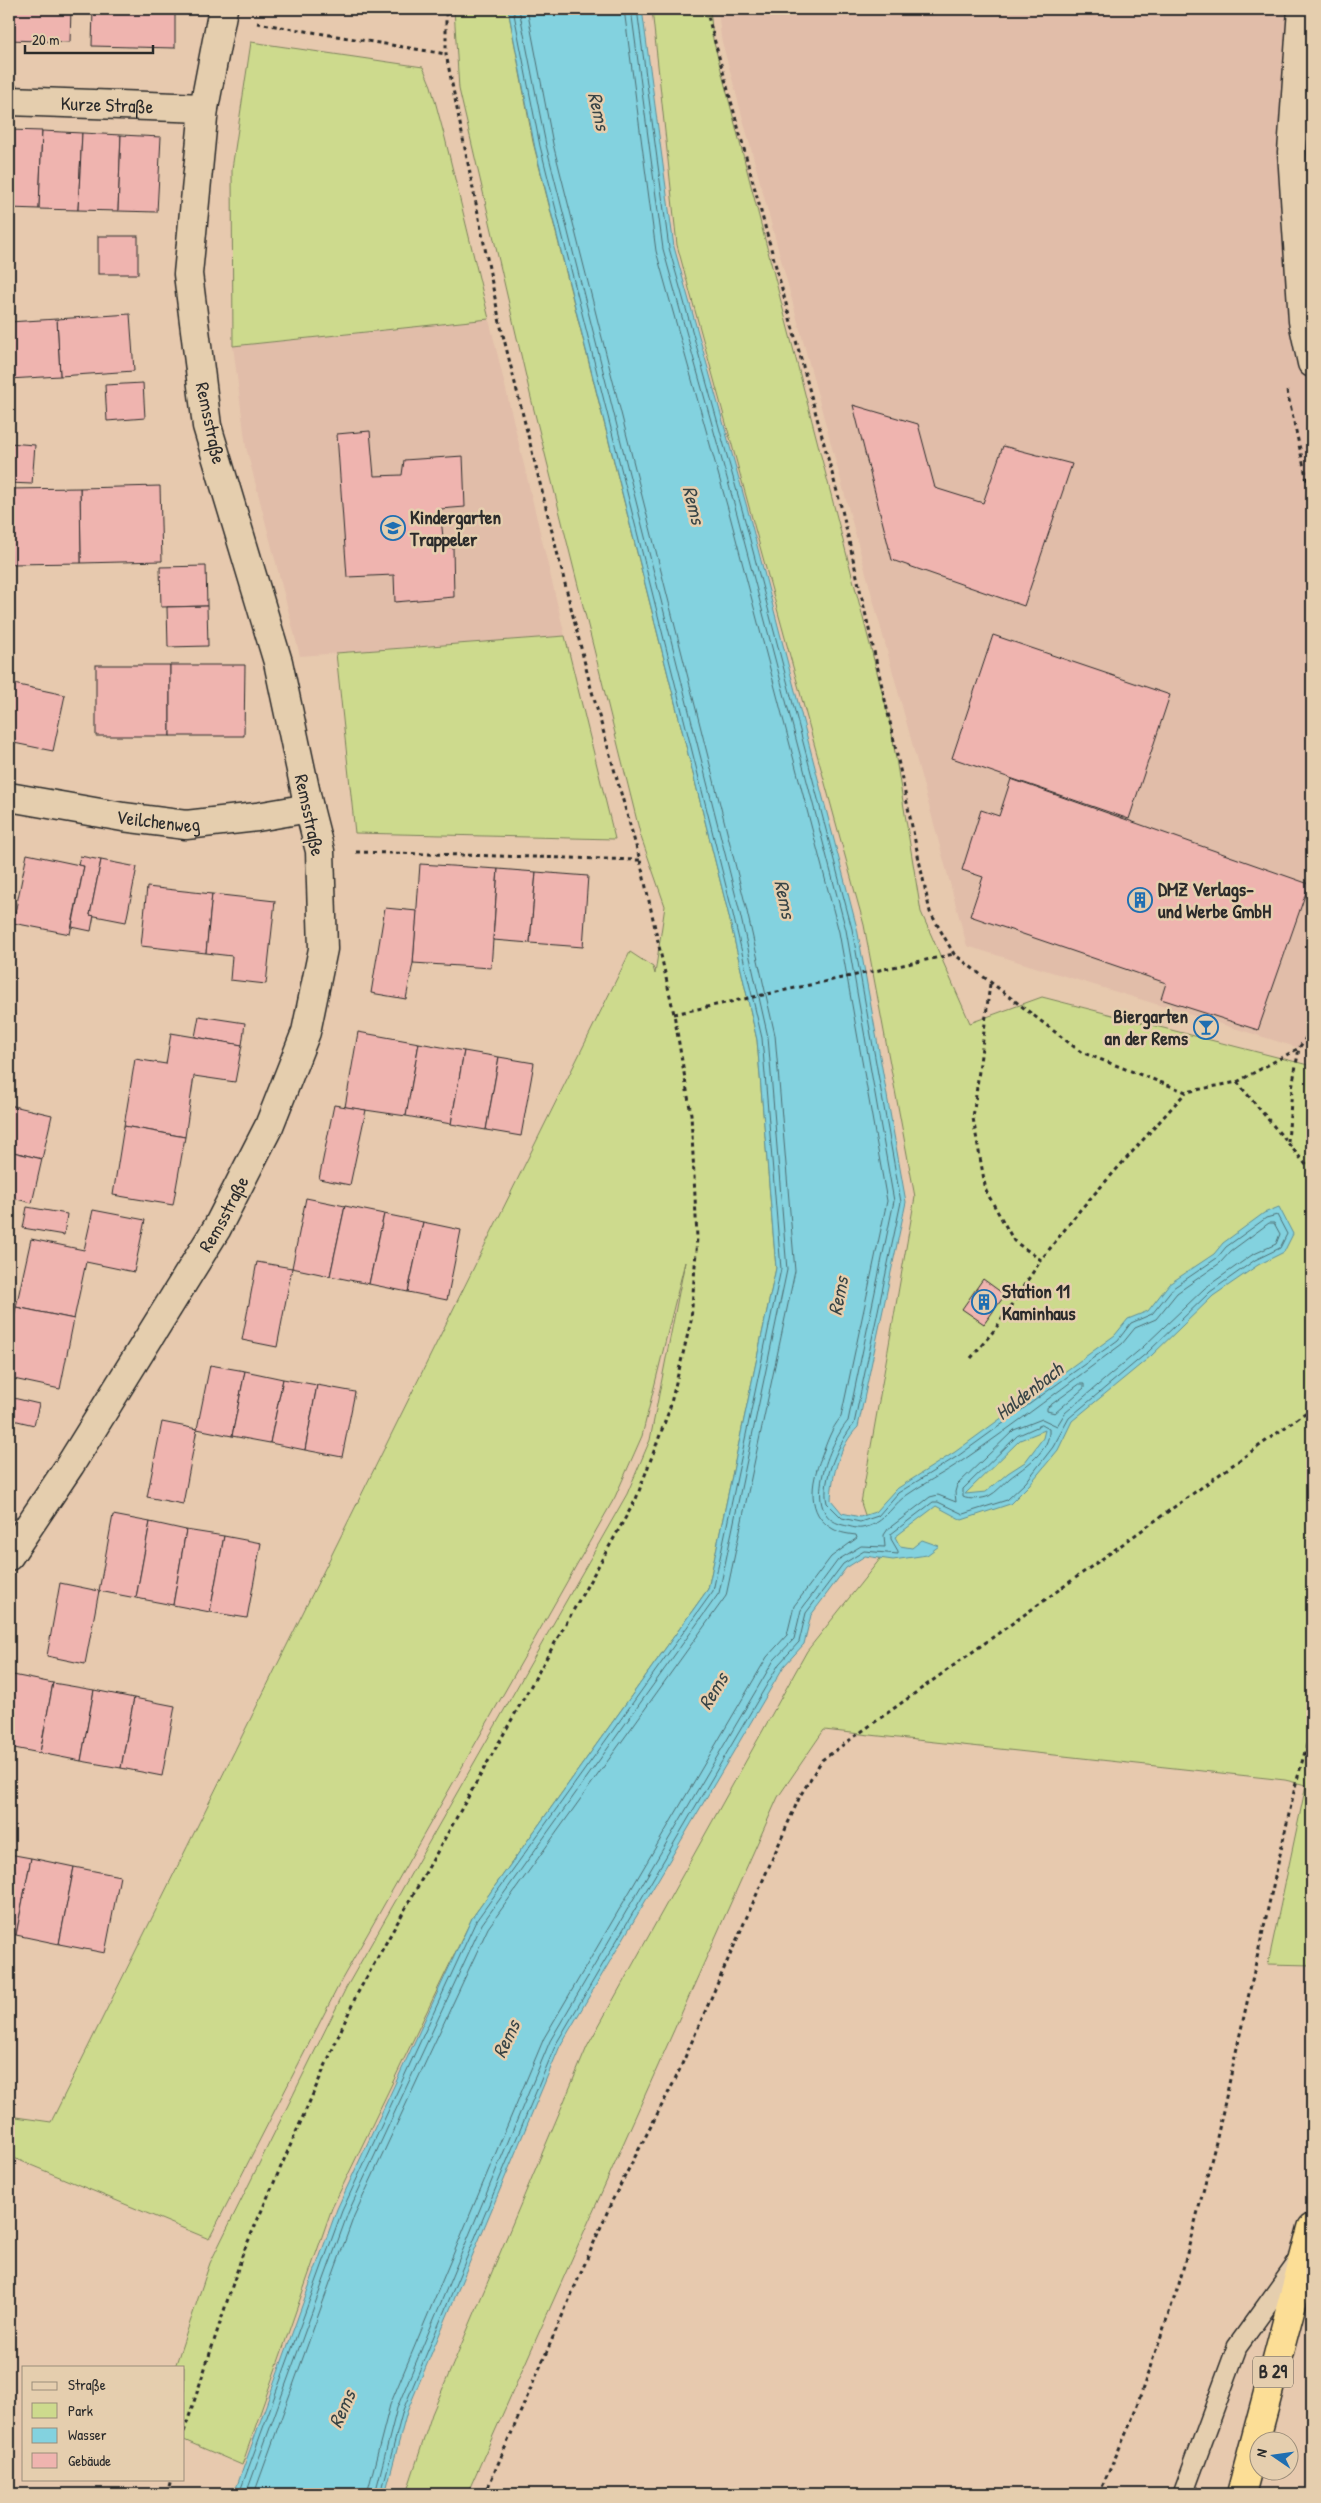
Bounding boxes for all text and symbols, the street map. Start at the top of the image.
scale bar [25,22,152,54]
text: 20 m [32,29,59,50]
water label: Rems [582,89,617,135]
street label: Kurze Straße [60,90,154,119]
street label: Remsstraße [190,380,232,467]
water label: Rems [677,483,713,529]
place label: Kindergarten Trappeler [409,504,501,553]
school or university icon: Kindergarten Trappeler [380,515,406,541]
street label: Remsstraße [289,772,331,859]
street label: Veilchenweg [114,803,201,838]
place label: DMZ Verlags- und Werbe GmbH [1158,876,1271,924]
water label: Rems [768,877,803,923]
building icon: DMZ Verlags- und Werbe GmbH [1127,887,1153,913]
place label: Biergarten an der Rems [1105,1003,1189,1051]
bar icon: Biergarten an der Rems [1193,1014,1219,1040]
street label: Remsstraße [192,1171,255,1257]
water label: Rems [821,1272,855,1317]
place label: Station 11 Kaminhaus [1002,1278,1076,1326]
building icon: Station 11 Kaminhaus [971,1289,997,1315]
water label: Haldenbach [989,1354,1070,1426]
water label: Rems [691,1665,735,1714]
water label: Rems [485,2014,527,2062]
road number: B 29 [1253,2356,1293,2388]
legend [22,2366,185,2480]
text: Straße [68,2374,106,2395]
water label: Rems [321,2384,363,2432]
text: Park [68,2400,93,2421]
text: Wasser [68,2424,107,2445]
north arrow [1248,2430,1298,2480]
text: N [1251,2447,1271,2459]
text: Gebäude [68,2450,111,2471]

